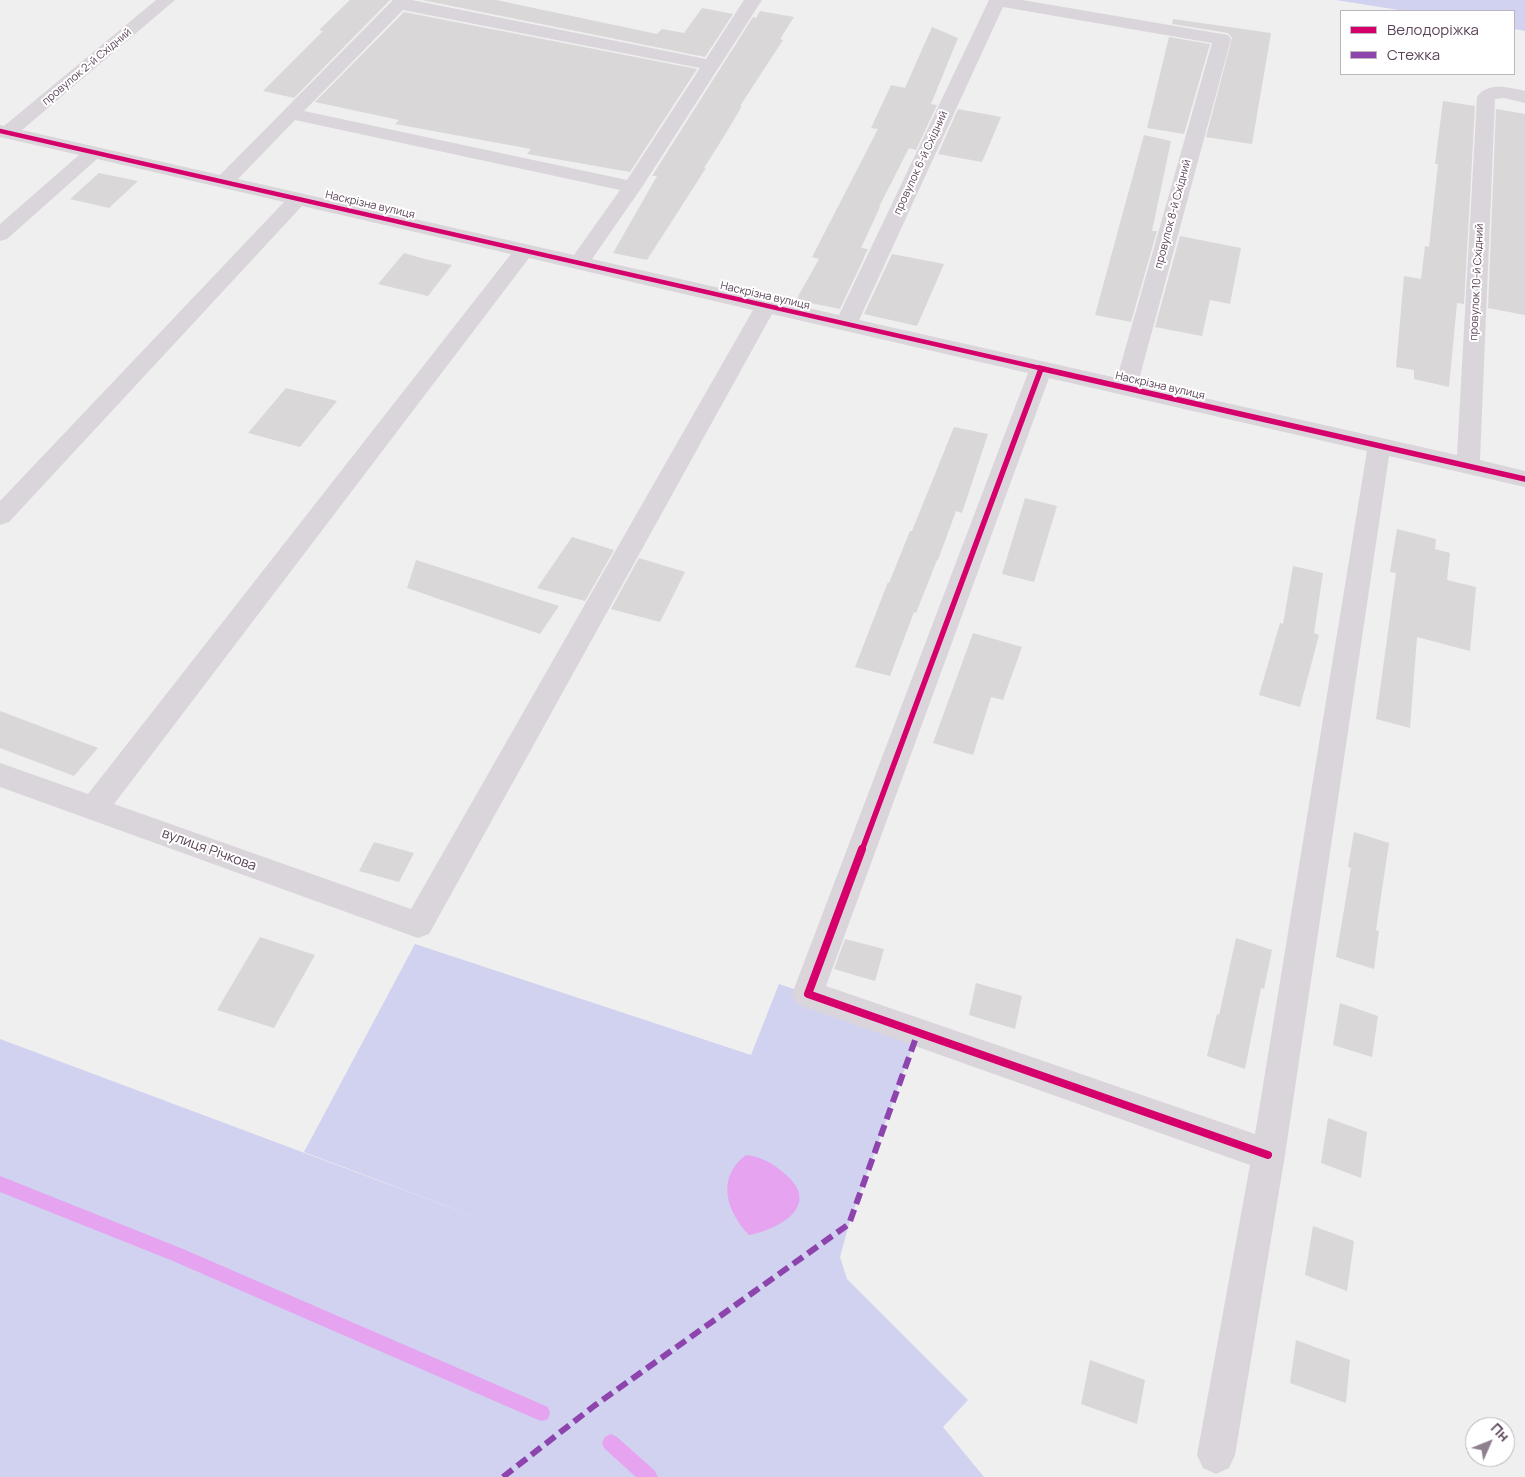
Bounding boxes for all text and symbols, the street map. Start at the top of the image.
legend [1340,10,1515,75]
text: Велодоріжка [1387,19,1479,40]
street label: провулок 2-й Східний [40,26,134,108]
text: Стежка [1387,44,1440,65]
street label: провулок 6-й Східний [891,109,951,217]
street label: провулок 8-й Східний [1152,158,1194,270]
street label: Наскрізна вулиця [324,188,416,222]
street label: провулок 10-й Східний [1467,223,1487,341]
street label: Наскрізна вулиця [719,279,811,313]
street label: Наскрізна вулиця [1114,369,1206,403]
street label: вулиця Річкова [159,825,259,875]
north arrow [1465,1417,1515,1467]
text: Пн [1487,1419,1514,1445]

